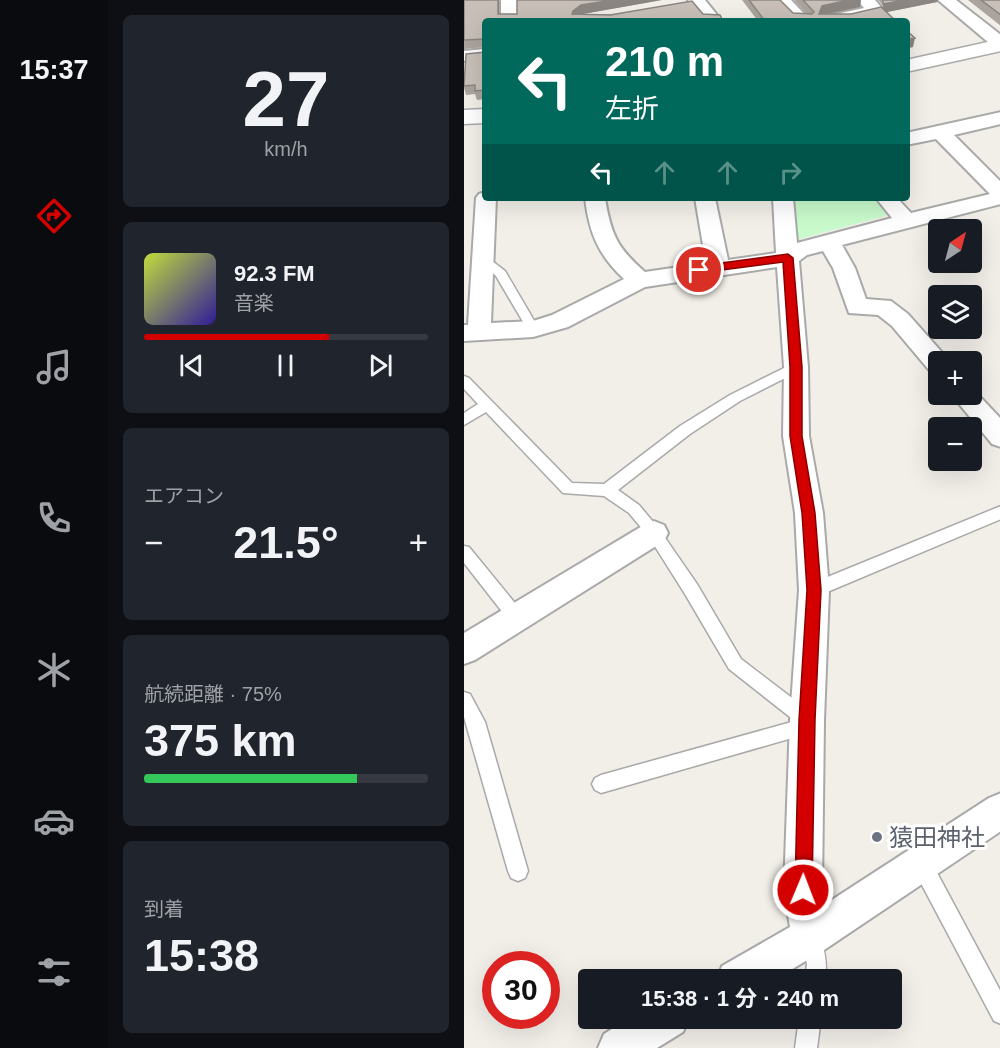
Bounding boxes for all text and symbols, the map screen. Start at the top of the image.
text: 210 m [605,38,724,85]
icon: left [506,42,584,120]
text: 15:37 [19,55,89,85]
text: 27 [243,55,329,143]
text: 左折 [605,94,659,124]
text: km/h [264,138,308,160]
icon: left [585,156,618,189]
icon: ahead [648,156,681,189]
icon: ahead [711,156,744,189]
icon: right [774,156,807,189]
icon: directions [33,195,75,237]
north arrow [928,219,982,273]
map controls [928,219,982,471]
pin [673,244,724,295]
icon: arrive [682,253,715,286]
text: 92.3 FM [234,261,315,286]
button: layers [928,285,982,339]
text: 音楽 [234,292,274,314]
icon: music [33,346,75,388]
icon: previous [175,349,208,382]
icon: pause [269,349,302,382]
icon: next [364,349,397,382]
button: + [928,351,982,405]
button: − [928,417,982,471]
text: エアコン [144,485,224,507]
icon: phone [33,497,75,539]
text: 21.5° [233,517,339,568]
text: − [144,524,163,561]
text: + [409,524,428,561]
icon: climate [33,649,75,691]
text: 航続距離 · 75% [144,683,282,705]
text: 375 km [144,715,297,766]
icon: car [33,800,75,842]
place label: 猿田神社 [889,824,985,851]
marker: 猿田神社 [870,830,884,844]
position arrow [771,858,835,922]
text: 到着 [144,898,184,920]
text: 15:38 [144,930,259,981]
icon: filters [33,951,75,993]
speed limit sign: 30 [482,951,560,1029]
text: 15:38 · 1 分 · 240 m [641,986,839,1011]

